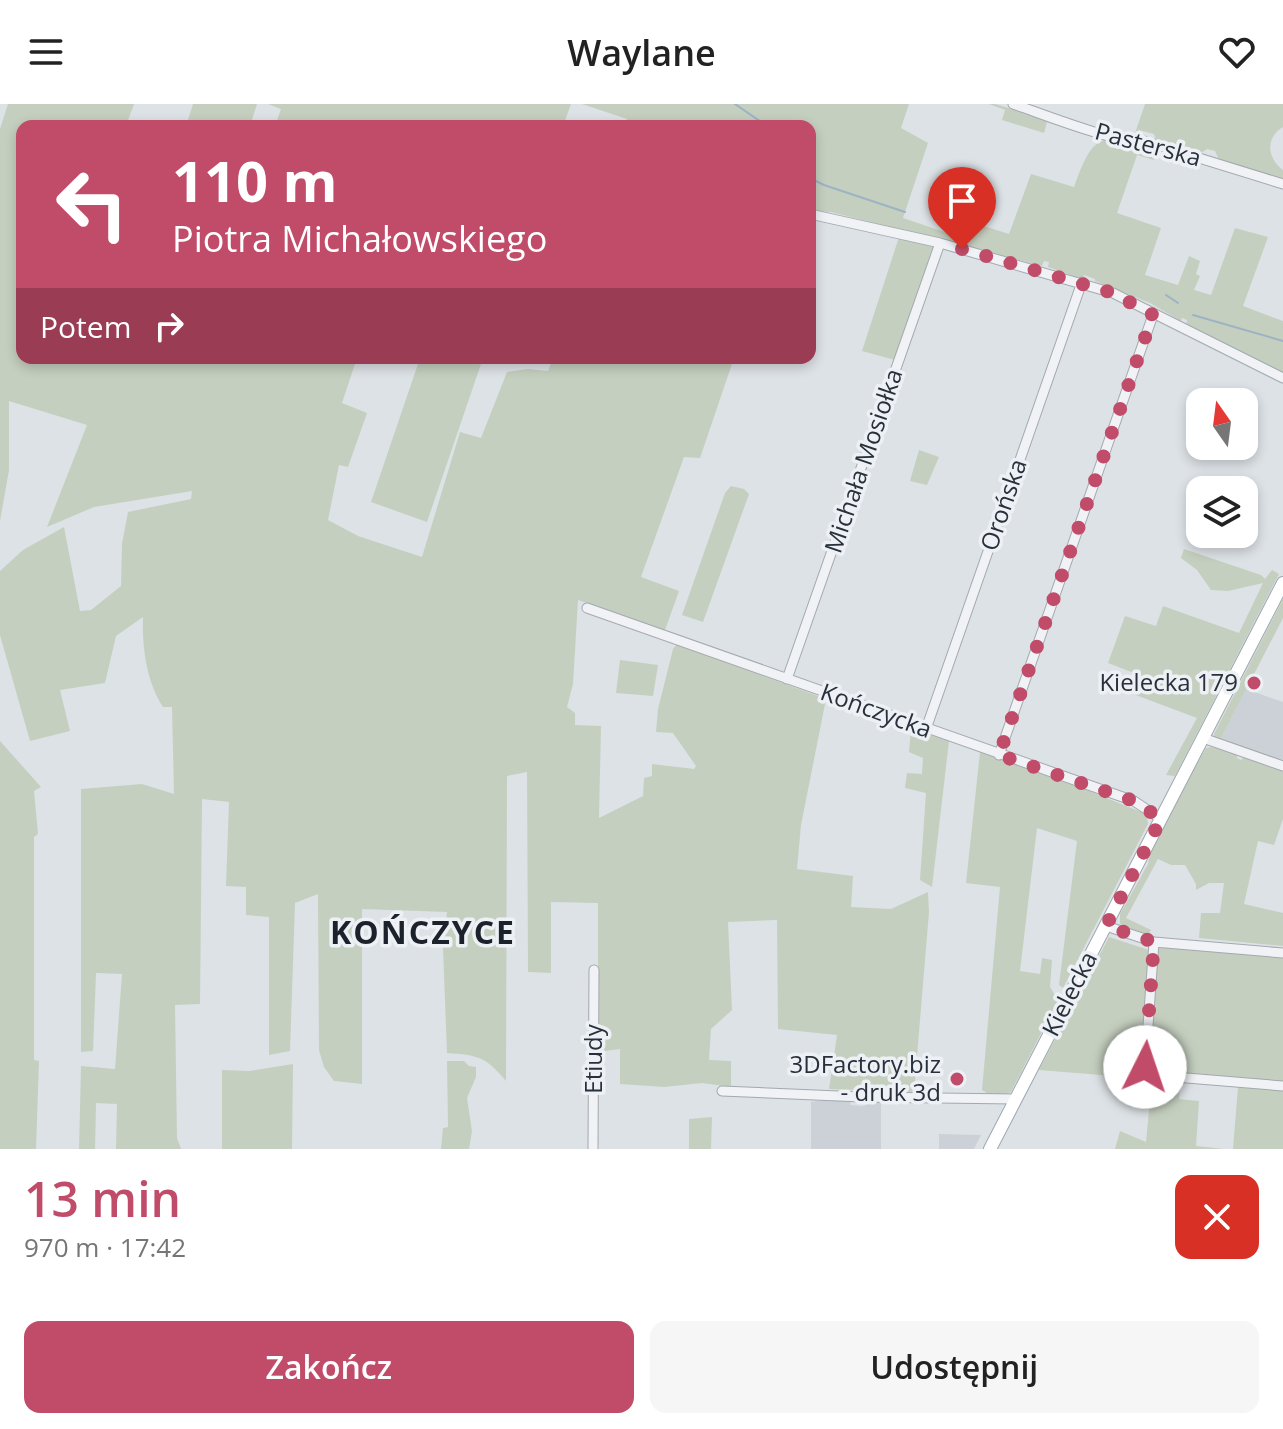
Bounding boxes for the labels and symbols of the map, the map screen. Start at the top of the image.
street label: Pasterska [1092,114,1205,174]
pin [928,167,996,249]
street label: Michała Mosiołka [816,364,910,557]
north arrow [1186,388,1258,460]
street label: Orońska [972,454,1034,555]
place label: Kielecka 179 [1099,665,1238,698]
street label: Kończycka [816,674,937,745]
marker: Kielecka 179 [1245,674,1263,692]
district label: KOŃCZYCE [330,910,516,953]
street label: Kielecka [1033,945,1104,1041]
street label: Etiudy [576,1023,609,1094]
position arrow [1103,1025,1187,1109]
place label: 3DFactory.biz - druk 3d [790,1047,941,1108]
marker: 3DFactory.biz - druk 3d [948,1070,966,1088]

